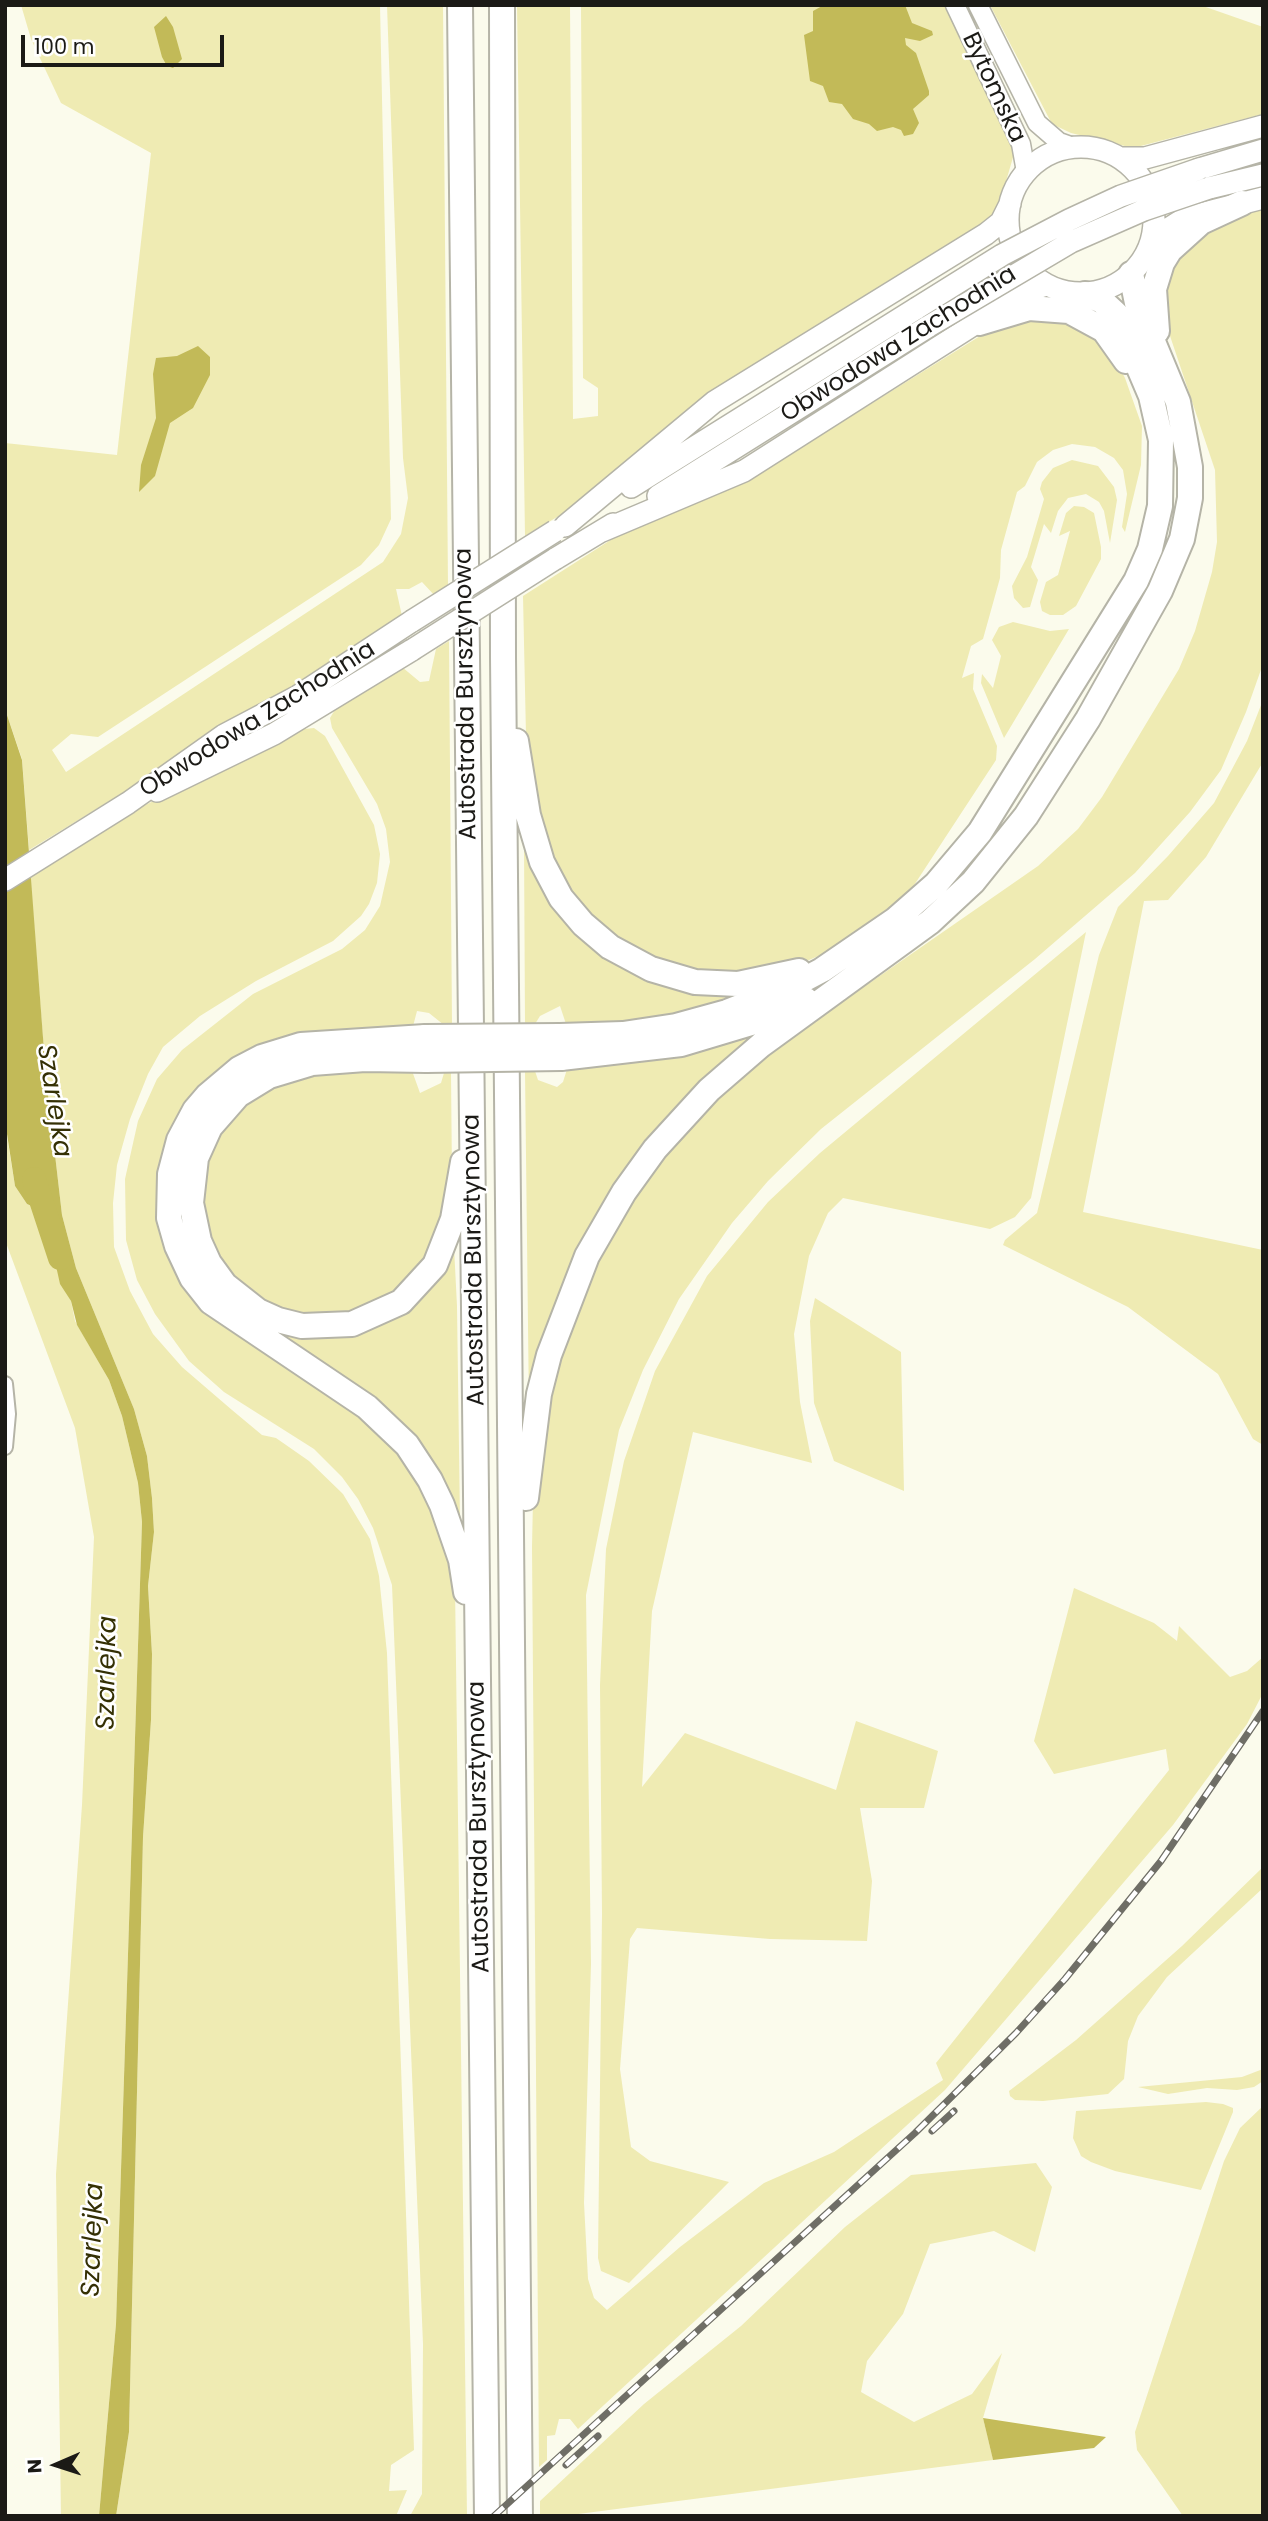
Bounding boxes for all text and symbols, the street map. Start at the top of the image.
scale bar [24,21,228,65]
street label: Bytomska [955,28,1031,148]
text: 100 m [34,32,94,61]
street label: Obwodowa Zachodnia [776,261,1022,429]
street label: Autostrada Bursztynowa [450,548,484,840]
street label: Obwodowa Zachodnia [135,636,381,804]
water label: Szarlejka [29,1042,77,1160]
street label: Autostrada Bursztynowa [458,1114,492,1406]
water label: Szarlejka [91,1616,125,1730]
street label: Autostrada Bursztynowa [463,1681,497,1973]
water label: Szarlejka [76,2182,112,2298]
north arrow [21,2430,91,2500]
text: N [21,2458,48,2474]

